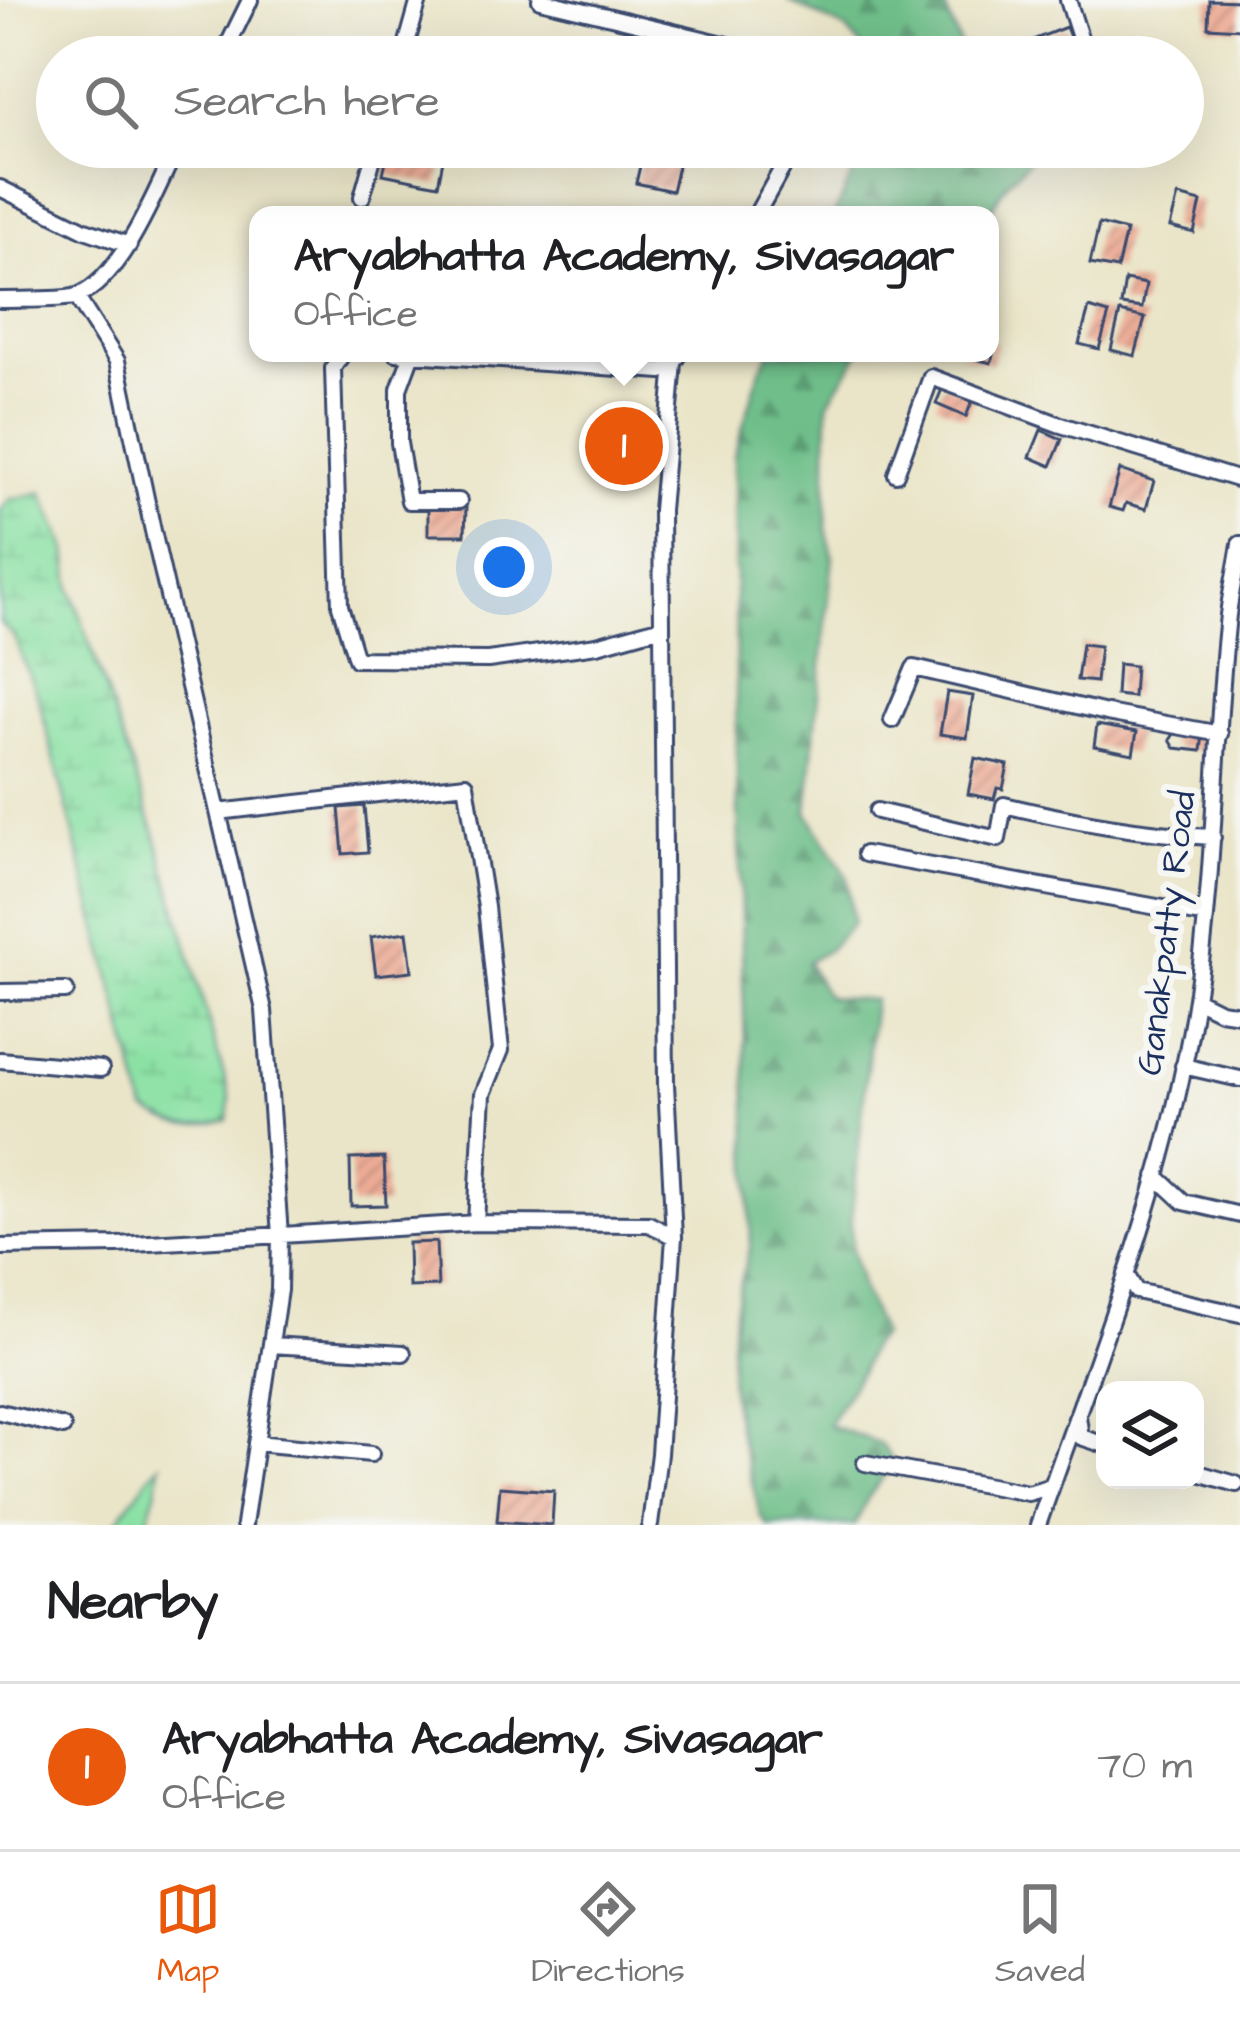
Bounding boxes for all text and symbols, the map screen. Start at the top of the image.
search box [36,36,1204,168]
icon: search [78,69,144,135]
text: Search here [174,71,440,133]
popup [249,206,999,362]
text: Aryabhatta Academy, Sivasagar [294,226,954,288]
text: Office [294,288,418,342]
pin: 1 [585,401,663,491]
your location [474,537,534,597]
street label: Ganakpatty Road [1124,788,1210,1078]
map controls [1096,1381,1204,1489]
button: layers [1096,1381,1204,1489]
text: Nearby [48,1568,218,1639]
text: Aryabhatta Academy, Sivasagar [162,1709,823,1771]
text: 1 [85,1740,90,1794]
text: 70 m [1097,1740,1192,1794]
text: Office [162,1771,286,1825]
tab: Map [155,1876,221,1994]
tab: Directions [531,1876,685,1994]
tab: Saved [995,1876,1085,1994]

